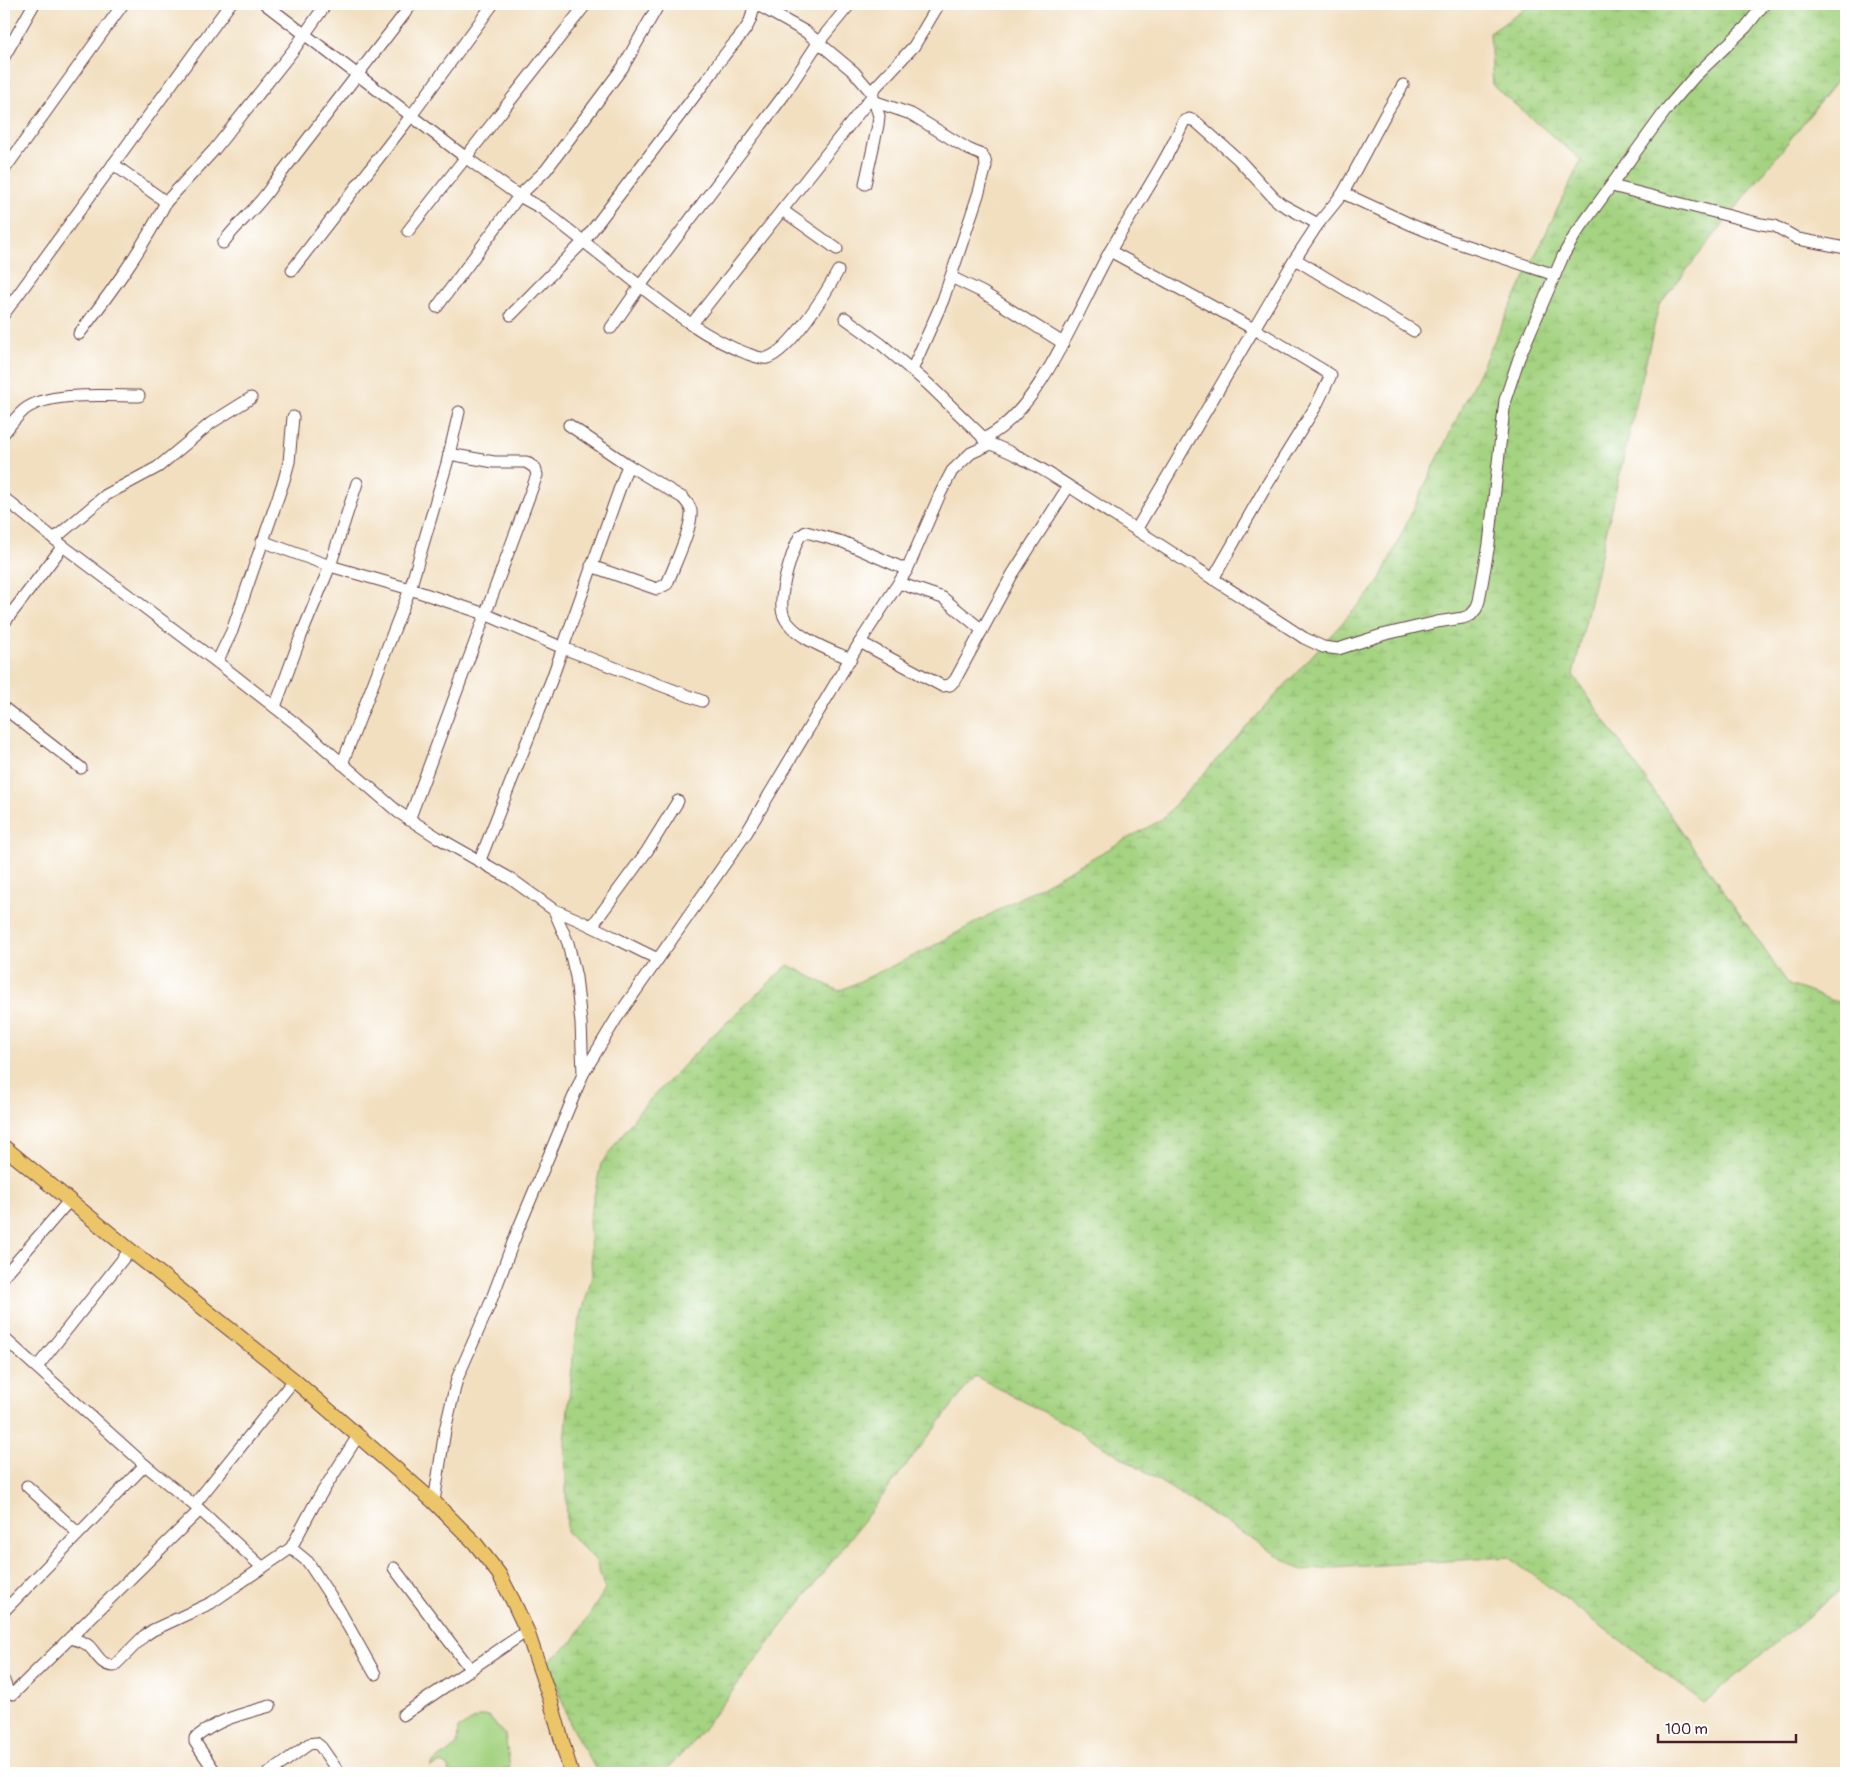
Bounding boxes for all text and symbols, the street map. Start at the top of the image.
scale bar [1658,1712,1795,1744]
text: 100 m [1665,1720,1708,1739]

